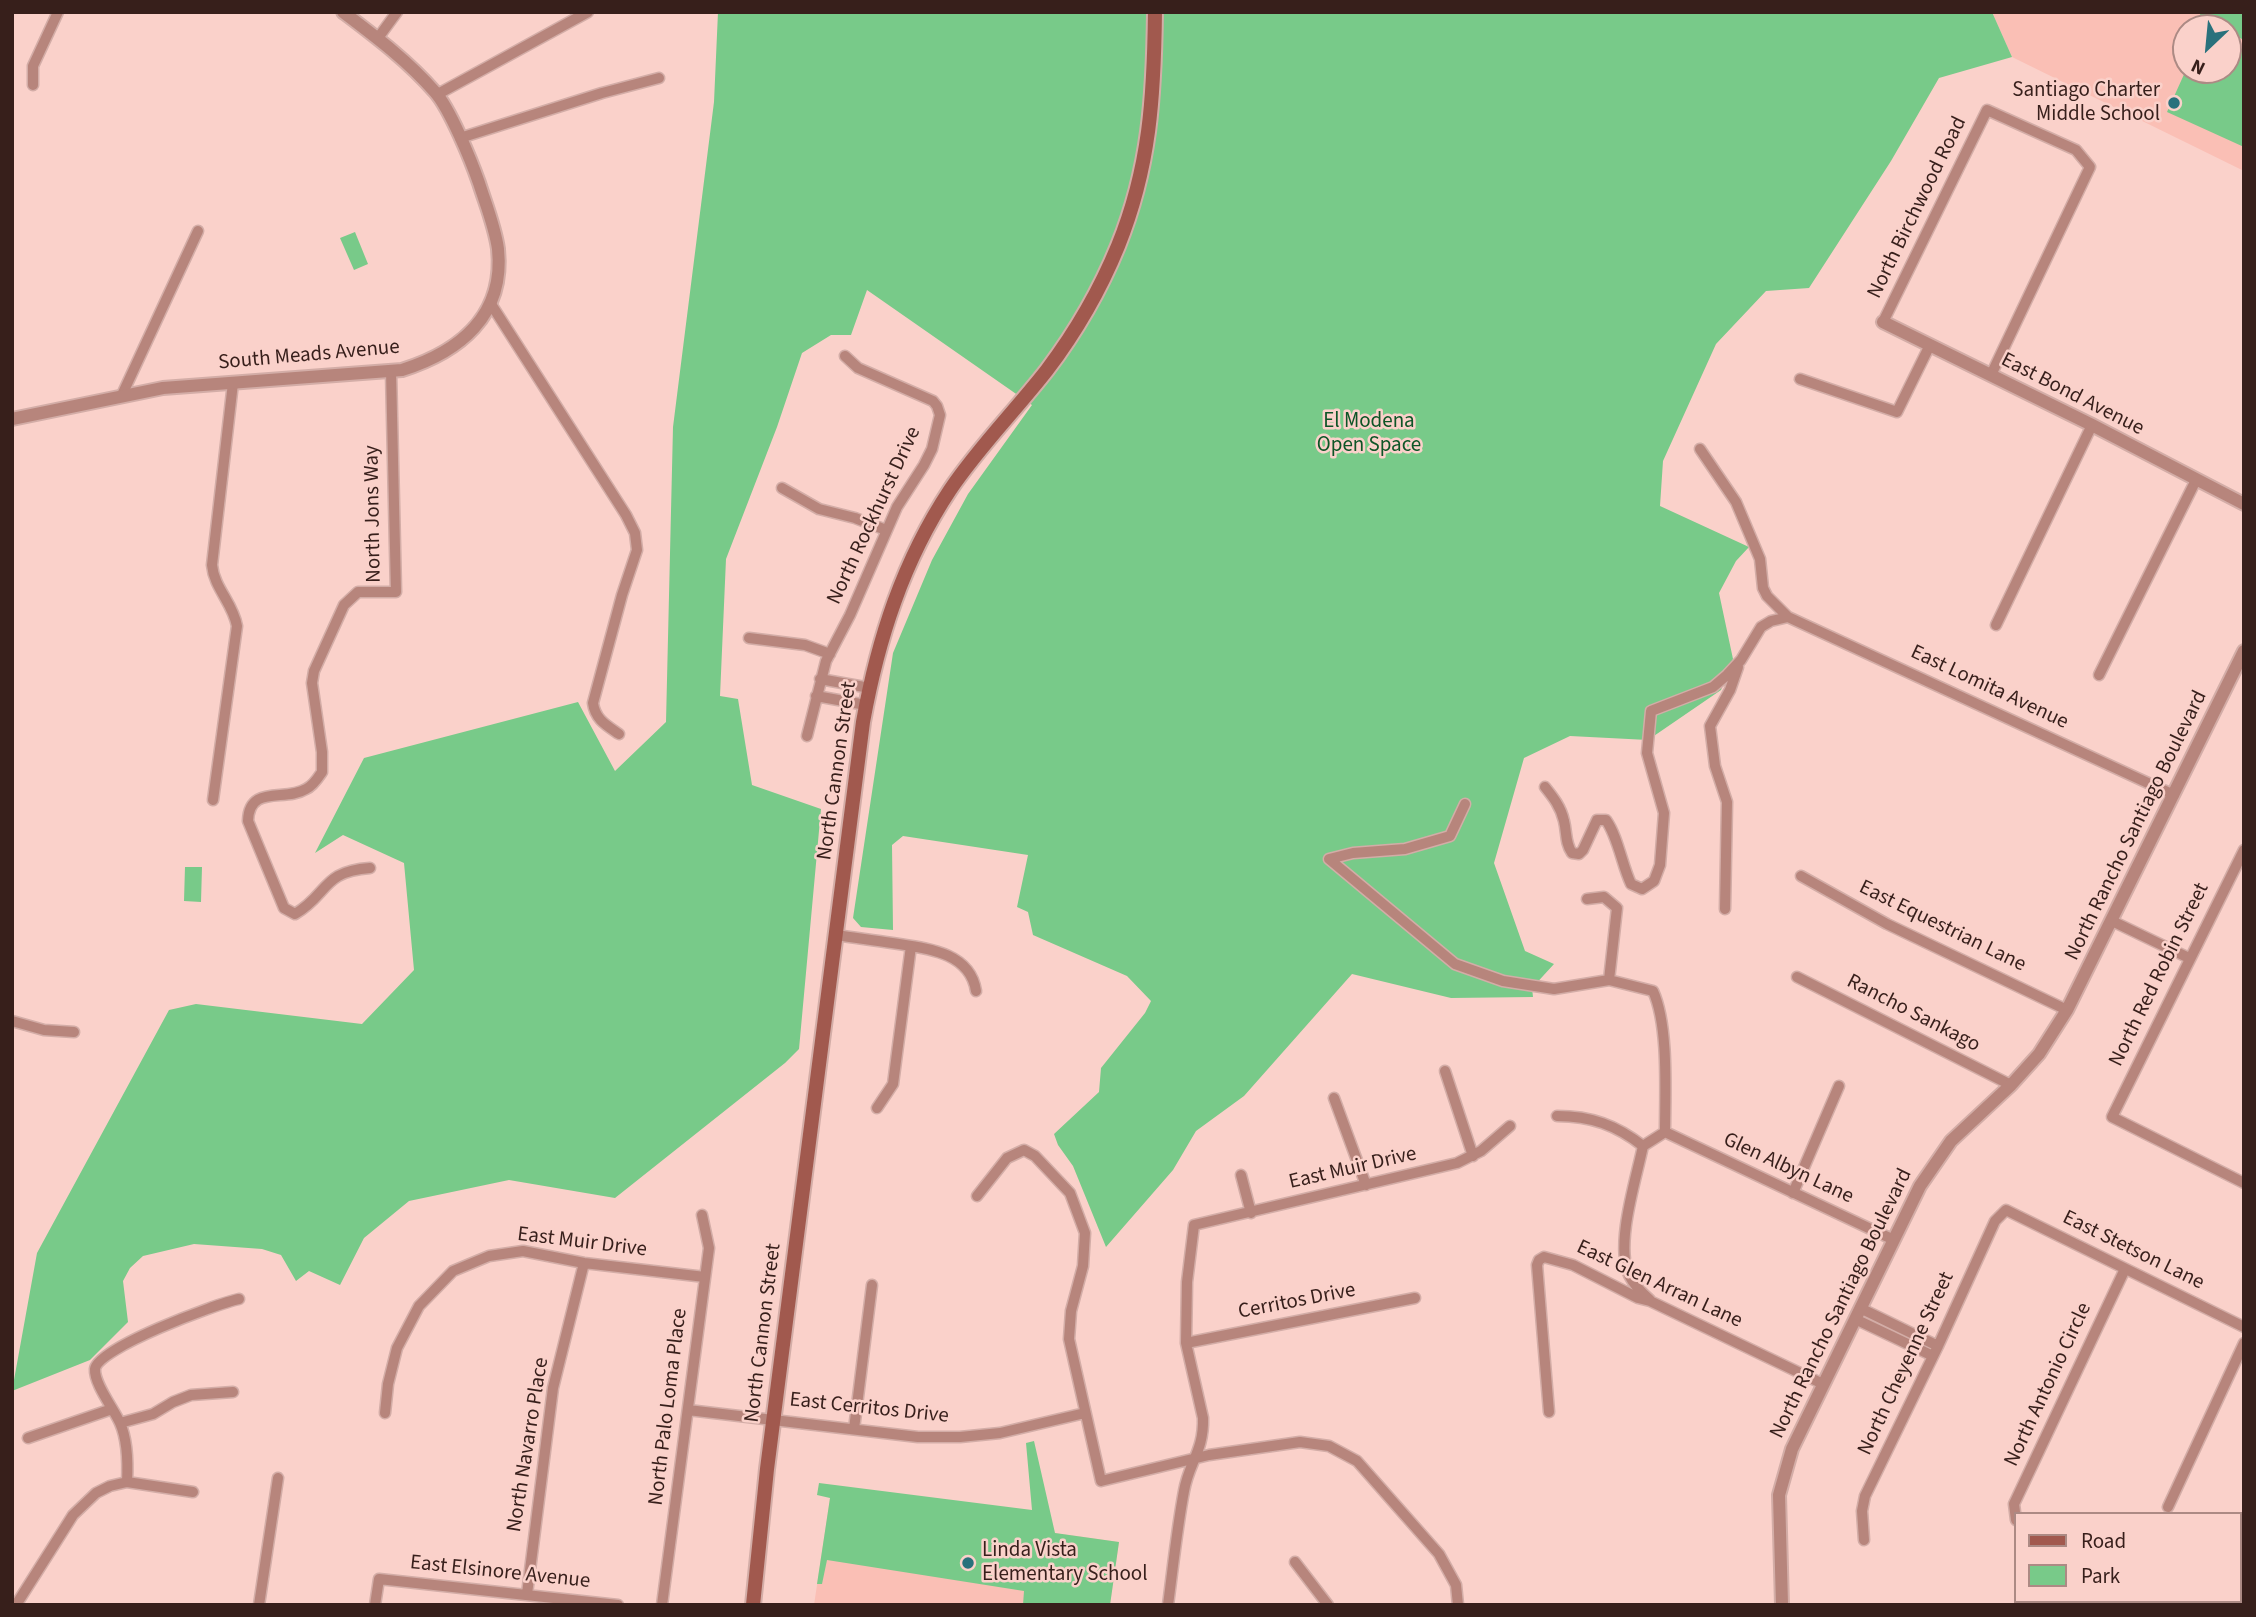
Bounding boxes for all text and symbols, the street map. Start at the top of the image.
north arrow [2172,14,2242,84]
text: N [2187,52,2210,81]
place label: Santiago Charter Middle School [2012,78,2160,128]
marker: Santiago Charter Middle School [2166,95,2182,111]
street label: North Birchwood Road [1863,113,1973,303]
street label: South Meads Avenue [217,336,401,376]
street label: East Bond Avenue [1996,348,2148,442]
park label: El Modena Open Space [1317,409,1421,459]
street label: North Rockhurst Drive [823,423,927,609]
street label: North Jons Way [360,445,388,583]
street label: East Lomita Avenue [1906,640,2072,736]
street label: North Cannon Street [813,680,863,862]
street label: North Rancho Santiago Boulevard [2061,687,2213,965]
street label: East Equestrian Lane [1854,876,2030,978]
street label: North Red Robin Street [2105,879,2215,1071]
street label: Rancho Sankago [1842,970,1984,1058]
street label: Glen Albyn Lane [1719,1128,1857,1210]
street label: East Muir Drive [1287,1142,1419,1196]
street label: North Rancho Santiago Boulevard [1766,1165,1918,1443]
street label: East Stetson Lane [2058,1206,2208,1296]
street label: East Muir Drive [516,1223,648,1263]
street label: East Glen Arran Lane [1572,1236,1746,1334]
street label: North Cannon Street [741,1242,787,1424]
street label: North Cheyenne Street [1853,1268,1961,1460]
street label: Cerritos Drive [1236,1278,1358,1326]
street label: North Antonio Circle [2000,1299,2098,1471]
street label: North Palo Loma Place [644,1307,694,1507]
street label: North Navarro Place [503,1356,555,1534]
street label: East Cerritos Drive [788,1388,950,1430]
legend [2014,1512,2242,1603]
text: Road [2081,1526,2126,1556]
place label: Linda Vista Elementary School [982,1538,1148,1588]
street label: East Elsinore Avenue [409,1551,591,1595]
marker: Linda Vista Elementary School [960,1555,976,1571]
text: Park [2081,1561,2120,1591]

